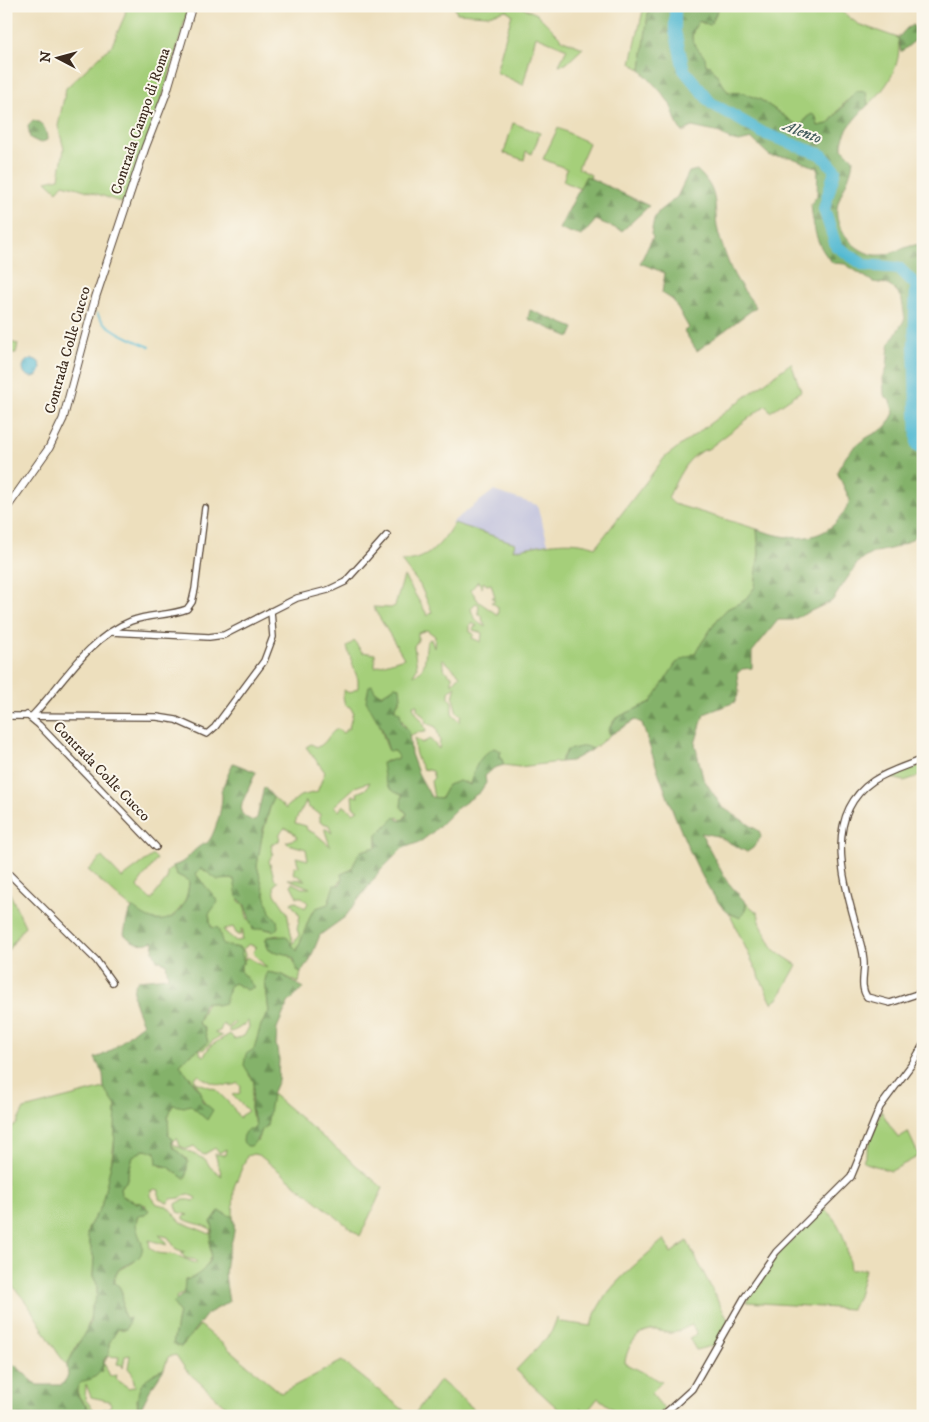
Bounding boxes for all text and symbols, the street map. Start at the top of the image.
north arrow [32,32,82,82]
street label: Contrada Campo di Roma [106,45,175,197]
text: N [37,50,56,63]
water label: Alento [779,115,825,148]
street label: Contrada Colle Cucco [40,284,95,416]
street label: Contrada Colle Cucco [49,717,154,825]

